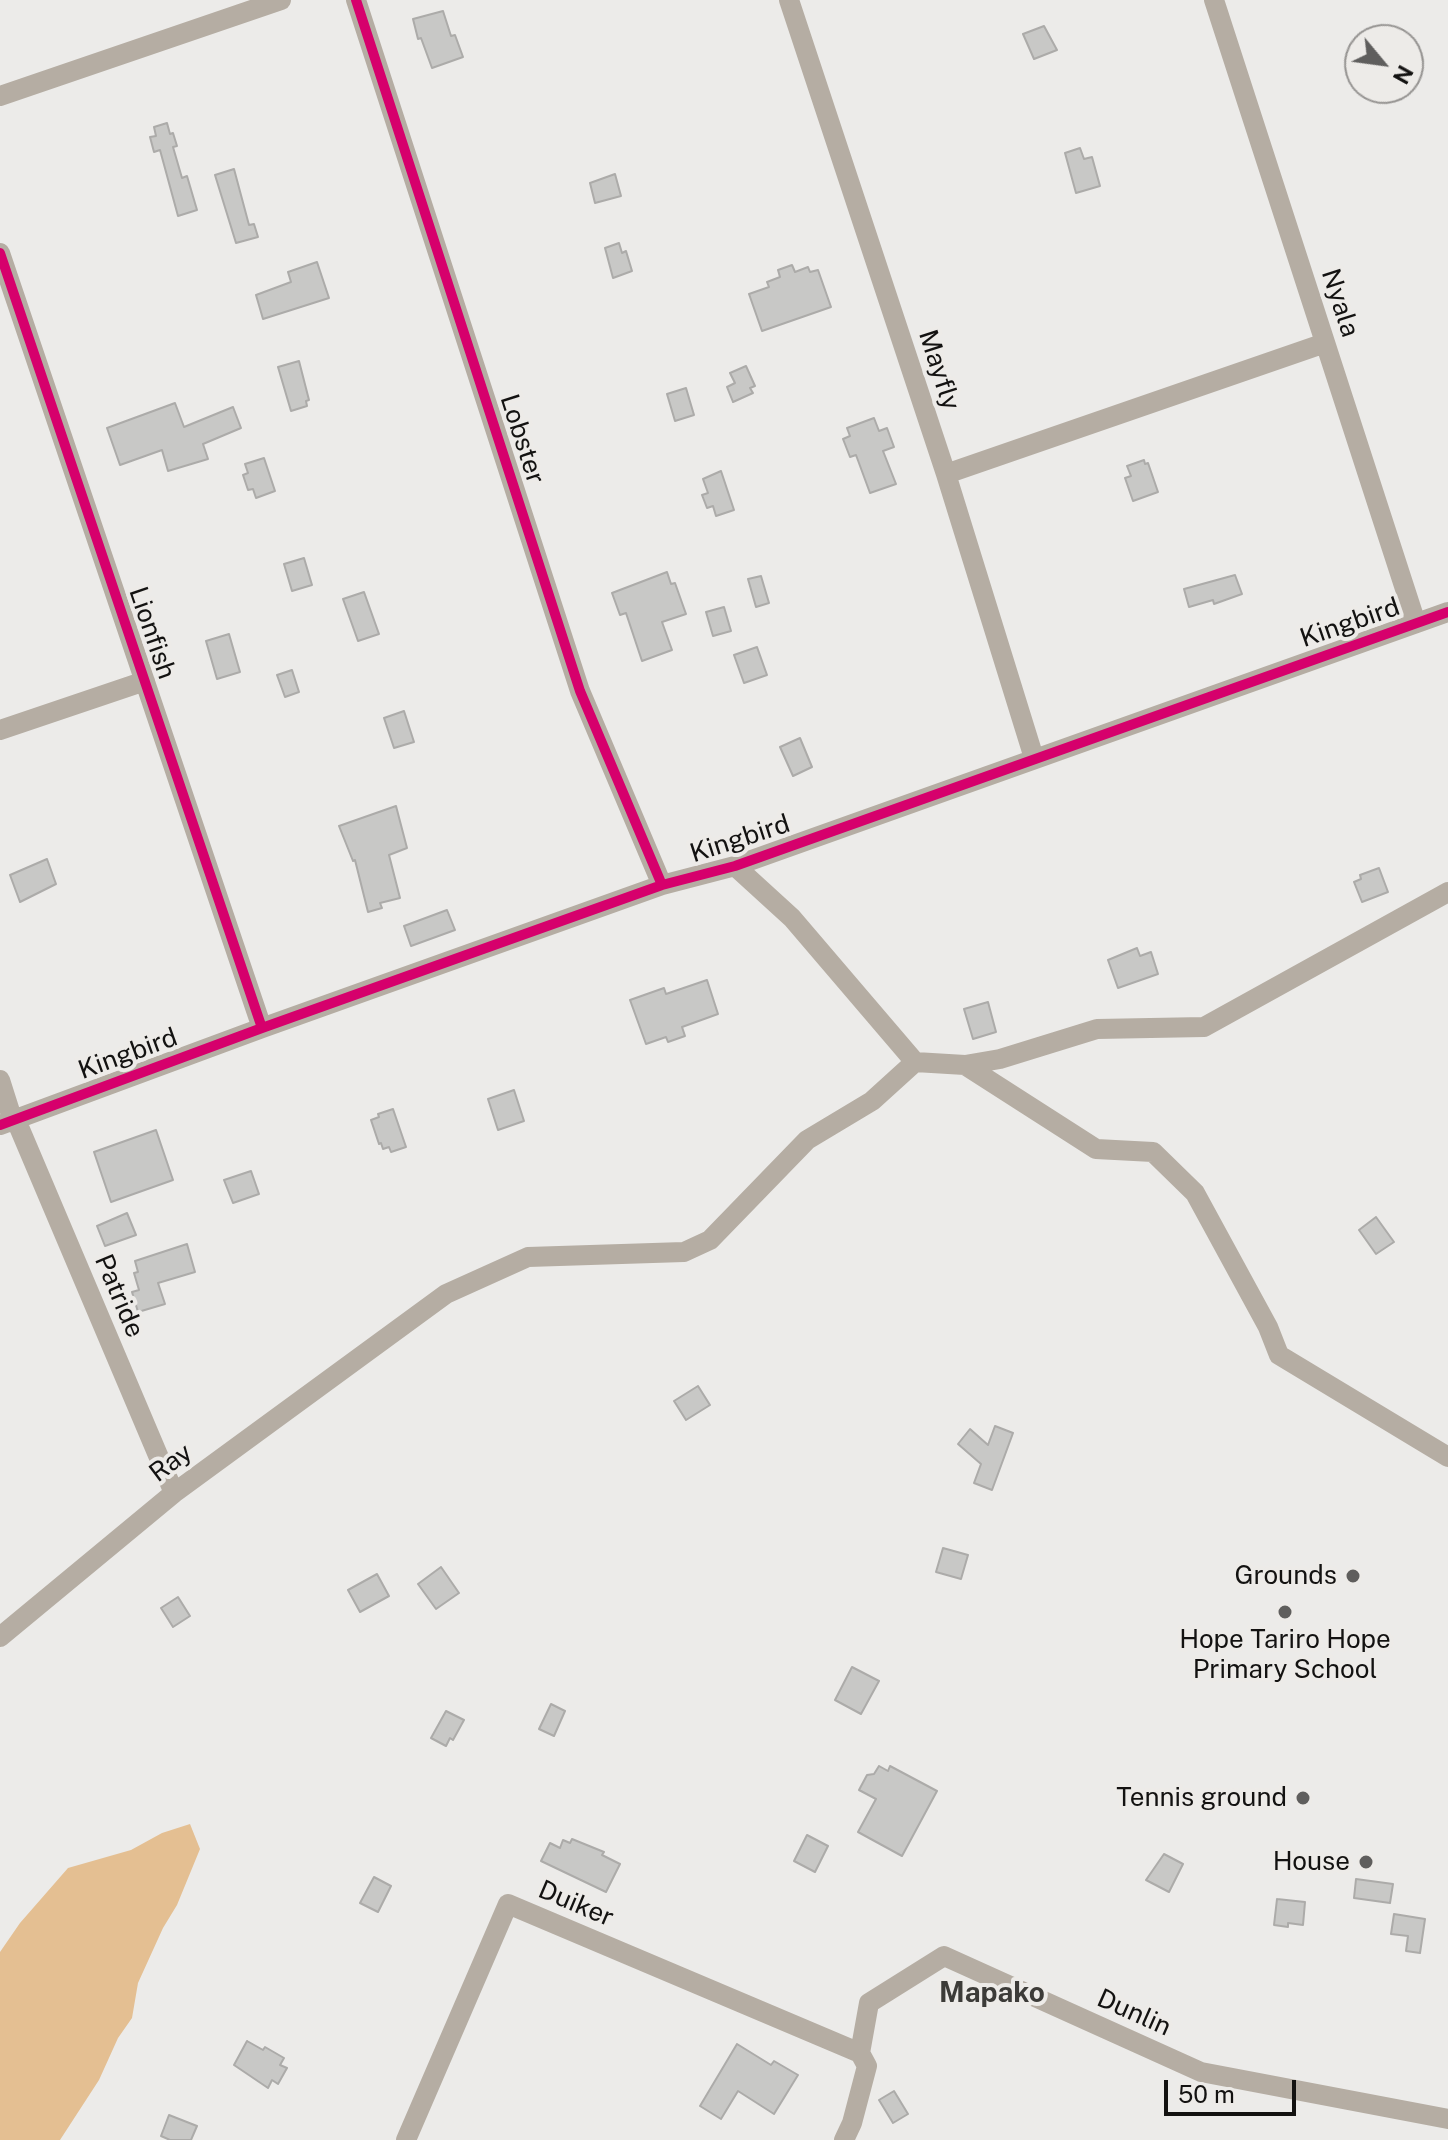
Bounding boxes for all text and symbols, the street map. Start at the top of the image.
north arrow [1344,24,1424,104]
text: N [1388,61,1419,88]
street label: Nyala [1314,265,1366,341]
street label: Mayfly [911,326,967,414]
street label: Lobster [493,390,551,488]
street label: Lionfish [122,583,182,683]
street label: Kingbird [1296,591,1404,655]
street label: Kingbird [686,808,794,870]
street label: Kingbird [74,1022,182,1086]
street label: Patride [88,1250,150,1342]
street label: Ray [144,1437,198,1489]
place label: Grounds [1234,1560,1337,1592]
marker: Grounds [1344,1567,1362,1585]
marker: Hope Tariro Hope Primary School [1276,1603,1294,1621]
place label: Hope Tariro Hope Primary School [1179,1624,1391,1686]
place label: Tennis ground [1116,1782,1287,1814]
marker: Tennis ground [1294,1789,1312,1807]
place label: House [1273,1846,1350,1878]
marker: House [1357,1853,1375,1871]
street label: Duiker [534,1874,618,1934]
district label: Mapako [939,1976,1045,2010]
street label: Dunlin [1092,1983,1176,2043]
scale bar [1168,2064,1300,2114]
text: 50 m [1178,2080,1235,2108]

